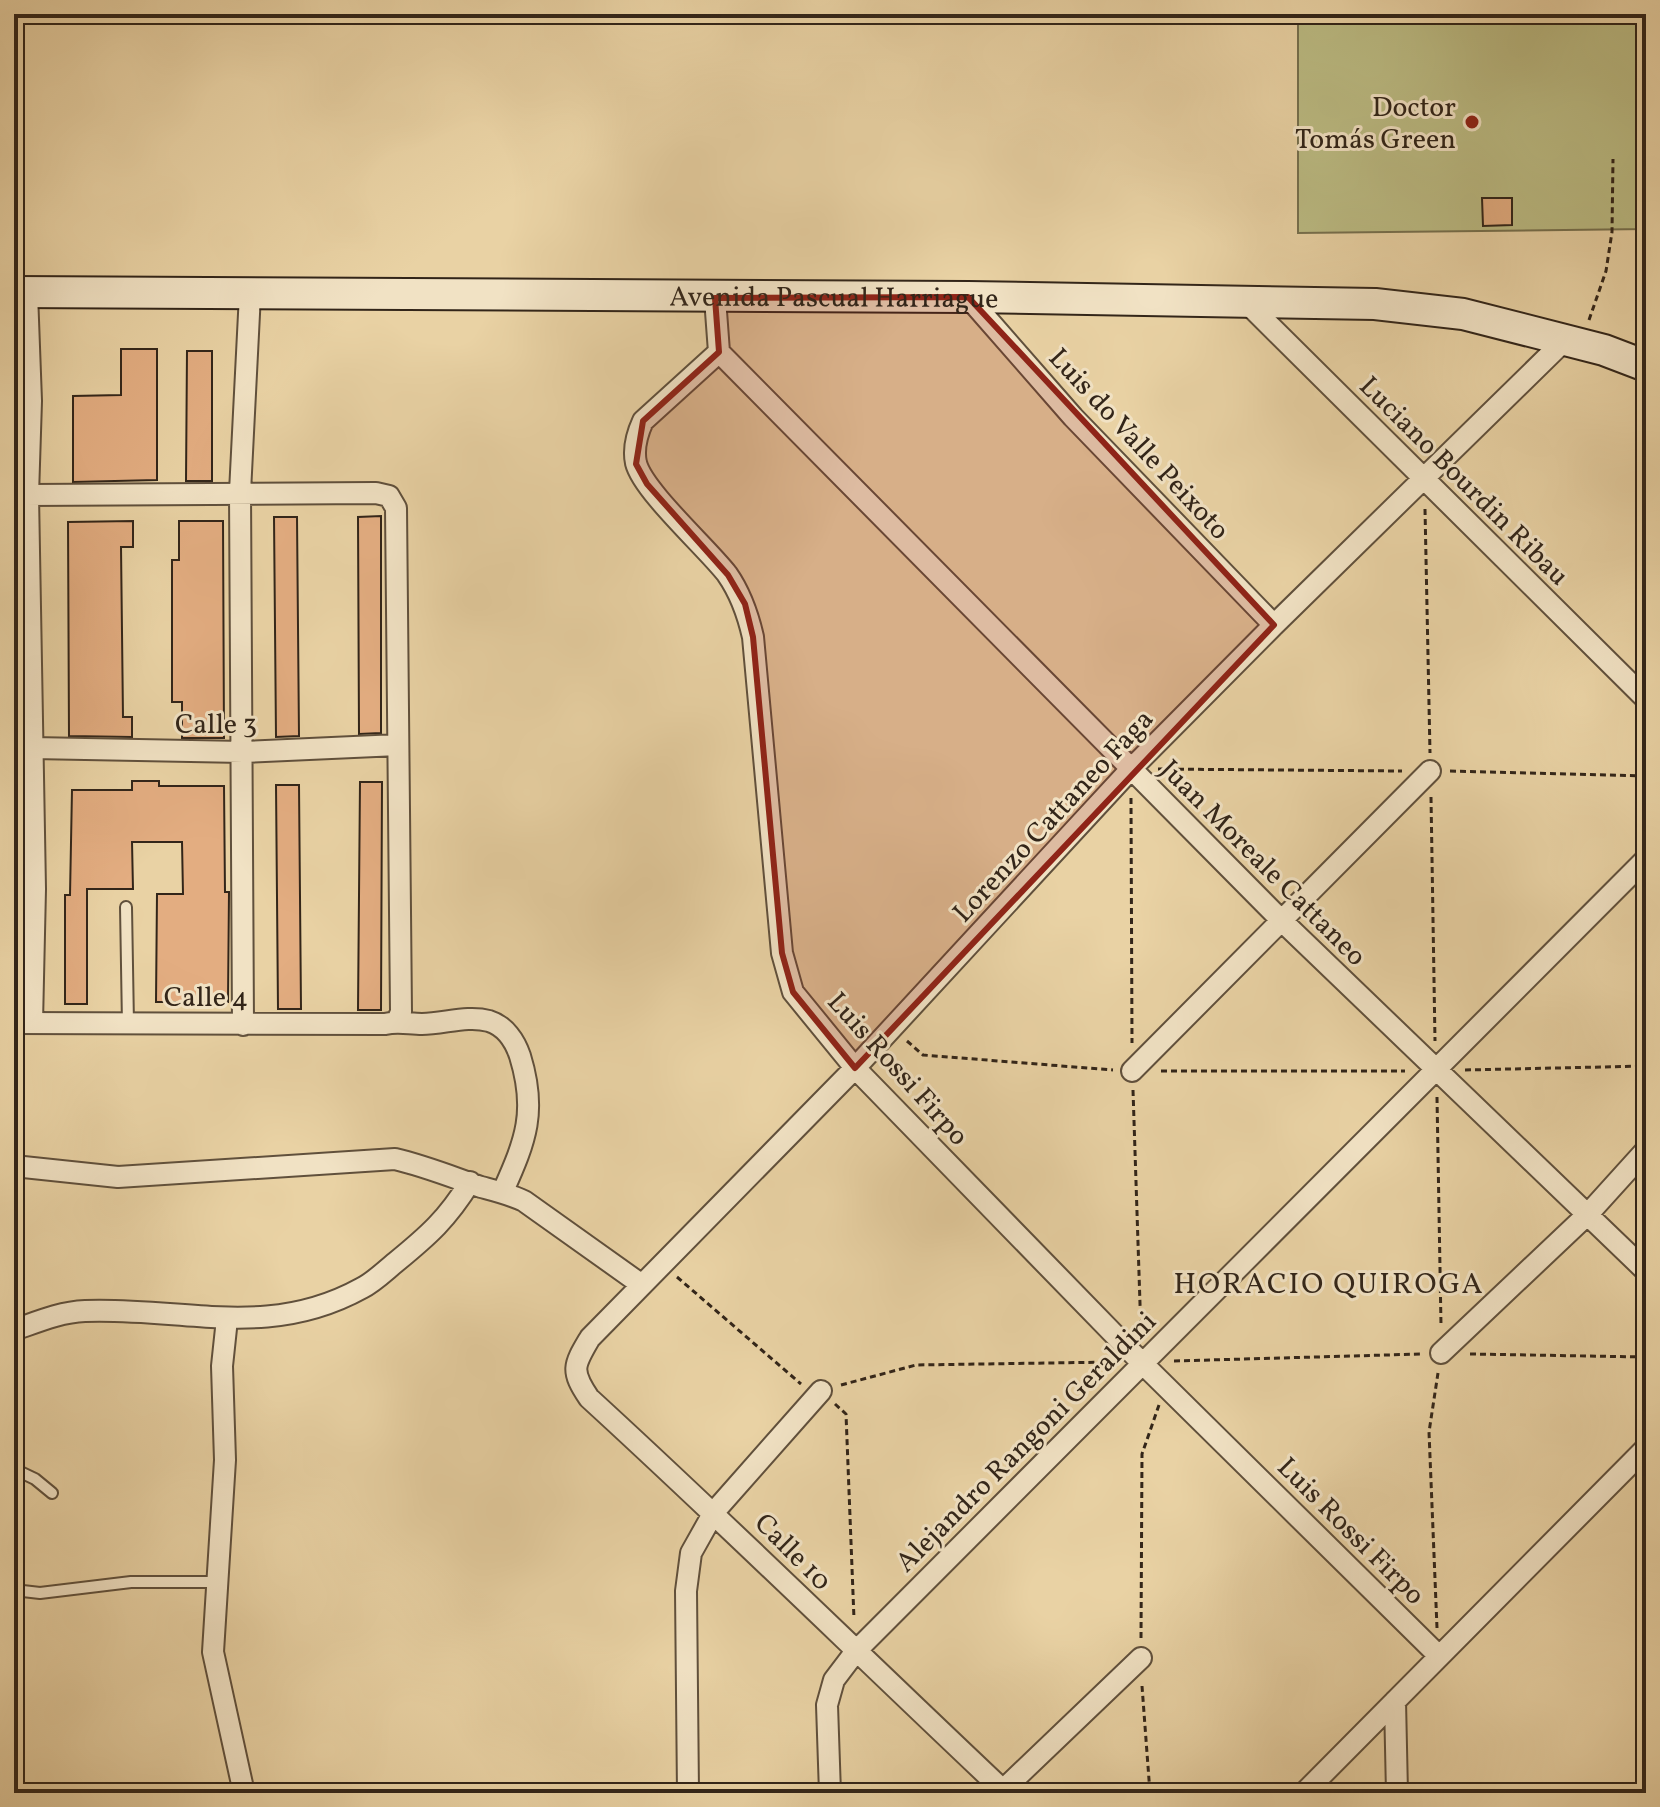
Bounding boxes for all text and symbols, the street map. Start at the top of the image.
place label: Doctor Tomás Green [1295,89,1456,160]
marker: Doctor Tomás Green [1463,113,1481,131]
street label: Avenida Pascual Harriague [669,278,999,320]
street label: Luis do Valle Peixoto [1039,340,1238,549]
street label: Luciano Bourdin Ribau [1350,368,1577,595]
street label: Lorenzo Cattaneo Faga [944,701,1163,932]
street label: Calle 3 [175,706,257,745]
street label: Juan Moreale Cattaneo [1150,752,1374,976]
street label: Calle 4 [164,979,248,1018]
street label: Luis Rossi Firpo [817,984,977,1155]
district label: HORACIO QUIROGA [1173,1264,1485,1306]
street label: Alejandro Rangoni Geraldini [888,1304,1166,1582]
street label: Luis Rossi Firpo [1268,1449,1433,1614]
street label: Calle 10 [745,1505,840,1600]

